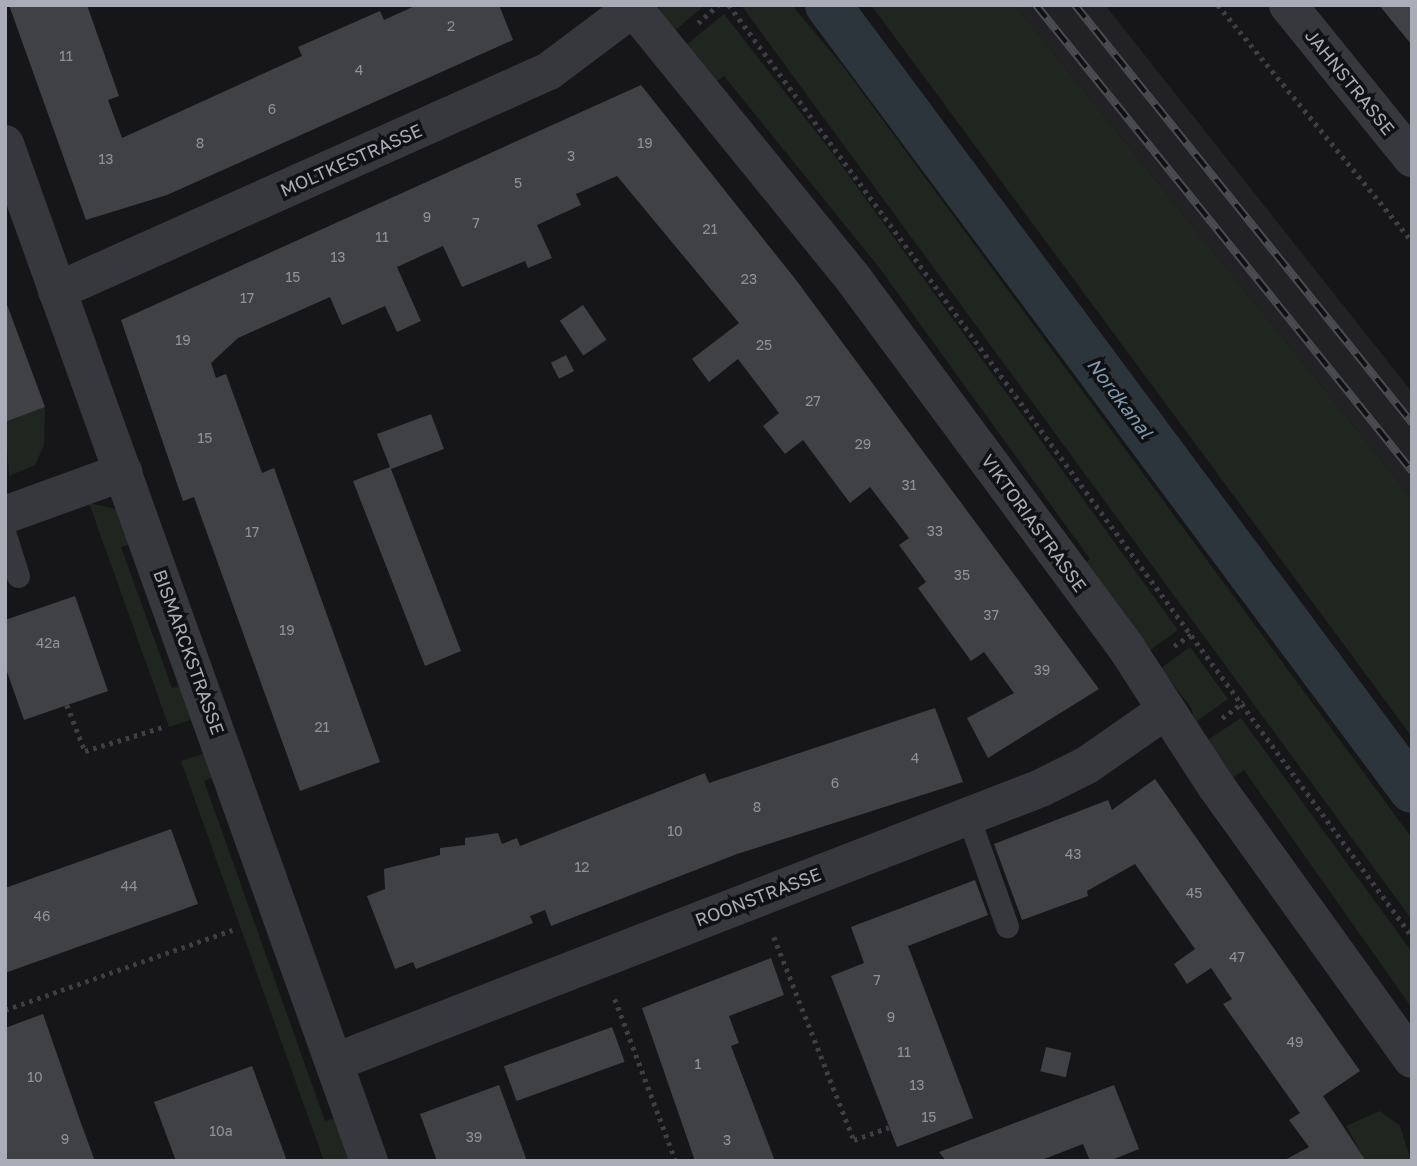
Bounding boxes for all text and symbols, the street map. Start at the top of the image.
house number: 2 [447,18,455,34]
street label: JAHNSTRASSE [1301,25,1399,139]
house number: 11 [59,48,73,64]
house number: 4 [355,62,363,78]
house number: 6 [268,101,276,117]
street label: MOLTKESTRASSE [277,119,425,201]
house number: 8 [196,135,204,151]
house number: 19 [637,135,653,151]
house number: 3 [567,148,575,164]
house number: 13 [99,151,113,167]
house number: 5 [514,175,522,191]
house number: 9 [423,209,431,225]
house number: 7 [472,215,480,231]
house number: 21 [703,221,717,237]
house number: 11 [375,229,389,245]
house number: 13 [331,249,345,265]
house number: 15 [286,269,300,285]
house number: 23 [741,271,757,287]
house number: 17 [240,290,254,306]
house number: 19 [175,332,191,348]
house number: 25 [756,337,772,353]
water label: Nordkanal [1082,353,1158,443]
house number: 27 [805,393,821,409]
house number: 15 [198,430,212,446]
house number: 29 [855,436,871,452]
street label: VIKTORIASTRASSE [977,450,1091,596]
house number: 31 [902,477,916,493]
house number: 33 [927,523,943,539]
house number: 17 [245,524,259,540]
street label: BISMARCKSTRASSE [149,567,229,737]
house number: 35 [954,567,970,583]
house number: 37 [983,607,999,623]
house number: 19 [279,622,295,638]
house number: 42a [36,635,60,651]
house number: 39 [1034,662,1050,678]
house number: 21 [315,719,329,735]
house number: 4 [911,750,919,766]
house number: 6 [831,775,839,791]
house number: 8 [753,799,761,815]
house number: 10 [667,823,683,839]
house number: 43 [1065,846,1081,862]
house number: 12 [575,859,589,875]
street label: ROONSTRASSE [692,863,824,931]
house number: 44 [120,878,138,894]
house number: 45 [1186,885,1202,901]
house number: 46 [33,908,51,924]
house number: 47 [1229,949,1245,965]
house number: 7 [873,972,881,988]
house number: 9 [887,1009,895,1025]
house number: 49 [1286,1034,1304,1050]
house number: 11 [897,1044,911,1060]
house number: 1 [695,1056,701,1072]
house number: 10 [27,1069,43,1085]
house number: 13 [910,1077,924,1093]
house number: 15 [922,1109,936,1125]
house number: 10a [209,1123,233,1139]
house number: 39 [466,1129,482,1145]
house number: 9 [61,1131,69,1147]
house number: 3 [723,1132,731,1148]

